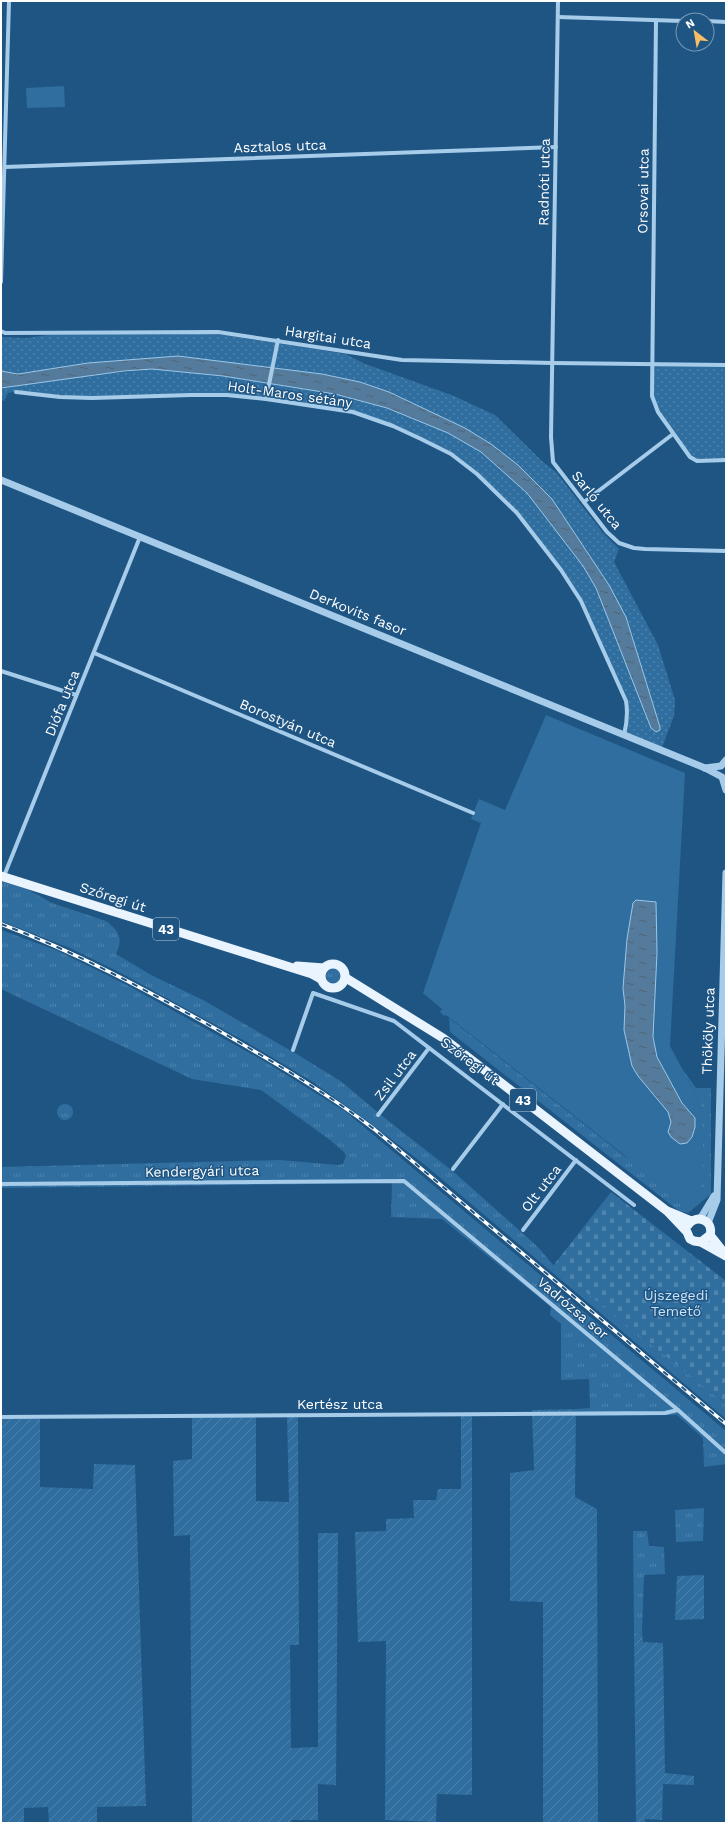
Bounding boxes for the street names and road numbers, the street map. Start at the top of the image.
street label: Asztalos utca [233,136,327,156]
street label: Radnóti utca [535,138,553,226]
street label: Orsovai utca [634,148,652,234]
street label: Hargitai utca [284,322,372,352]
street label: Holt-Maros sétány [227,377,354,411]
street label: Sarló utca [569,468,625,532]
street label: Derkovits fasor [307,585,409,639]
street label: Diófa utca [42,668,83,738]
street label: Borostyán utca [237,695,339,751]
street label: Szőregi út [78,879,148,915]
road number: 43 [153,918,179,940]
street label: Thököly utca [698,987,718,1075]
street label: Szőregi út [438,1034,502,1088]
street label: Zsil utca [371,1047,419,1103]
road number: 43 [510,1089,536,1111]
street label: Olt utca [518,1161,564,1215]
street label: Kendergyári utca [145,1162,259,1180]
street label: Vadrózsa sor [534,1274,612,1342]
street label: Kertész utca [297,1396,383,1412]

